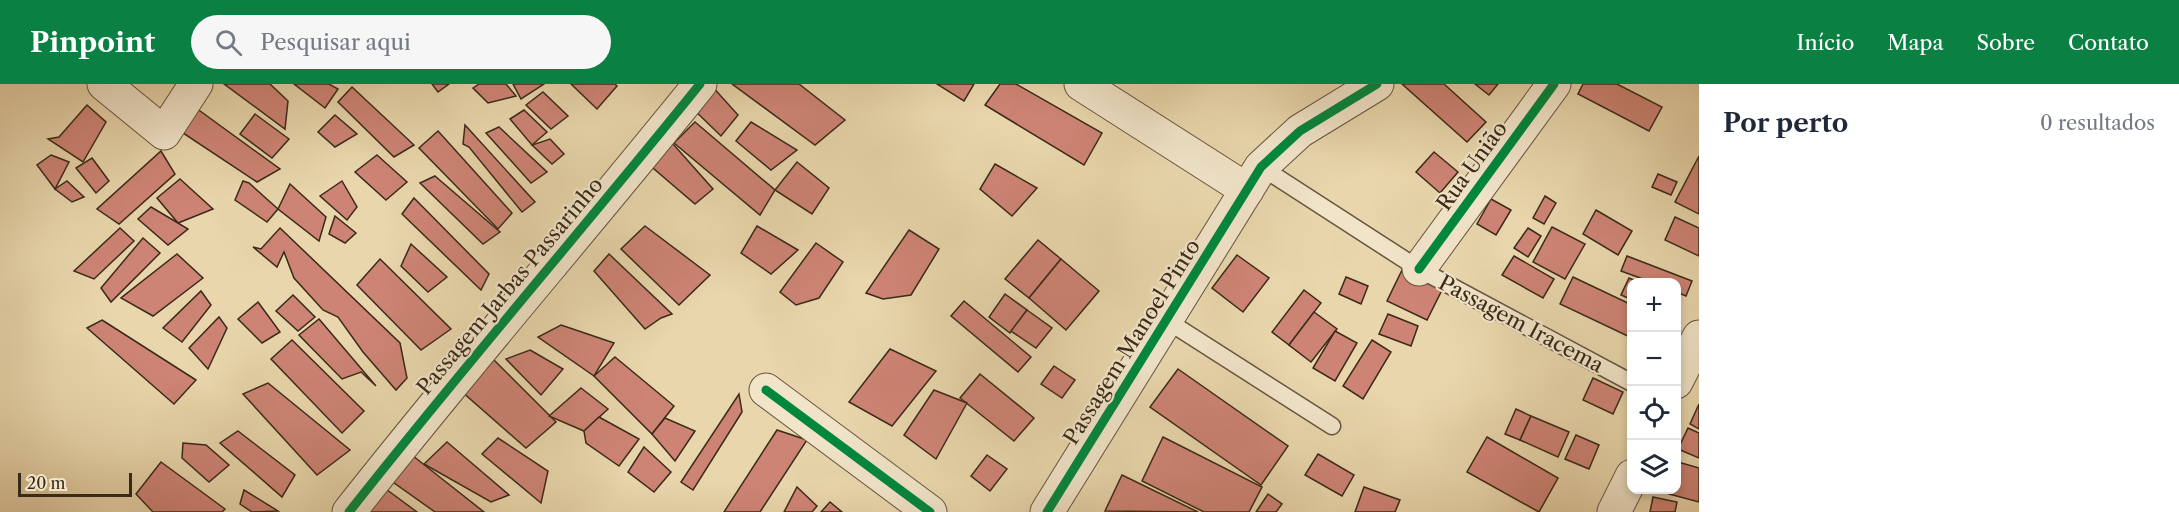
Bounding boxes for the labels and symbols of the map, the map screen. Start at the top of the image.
street label: Rua União [1431,116,1512,215]
street label: Passagem Jarbas Passarinho [411,172,608,399]
street label: Passagem Manoel Pinto [1058,234,1205,449]
street label: Passagem Iracema [1435,270,1609,378]
scale bar [18,470,132,498]

